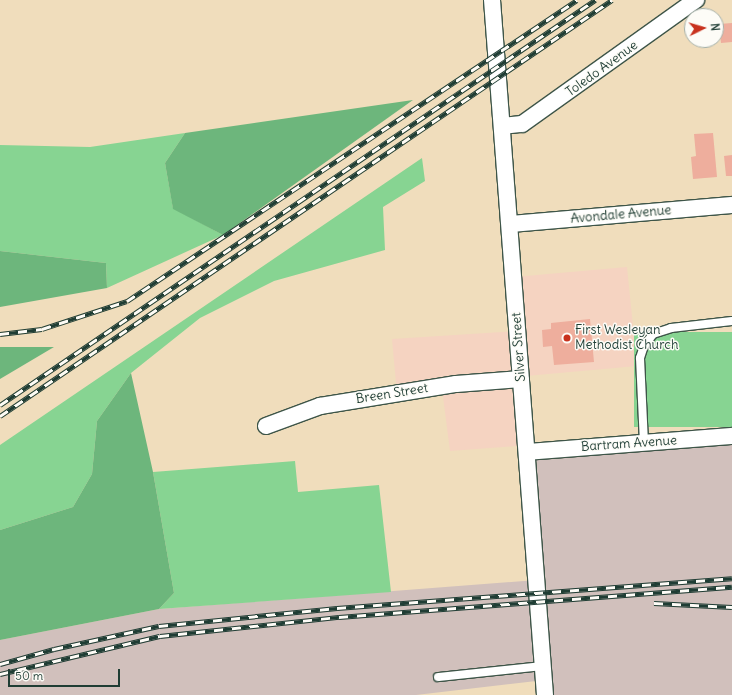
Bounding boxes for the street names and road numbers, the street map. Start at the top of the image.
street label: Toledo Avenue [563,38,641,100]
street label: Avondale Avenue [570,203,672,227]
street label: Silver Street [509,312,529,382]
street label: Breen Street [355,381,429,407]
street label: Bartram Avenue [580,433,678,455]

